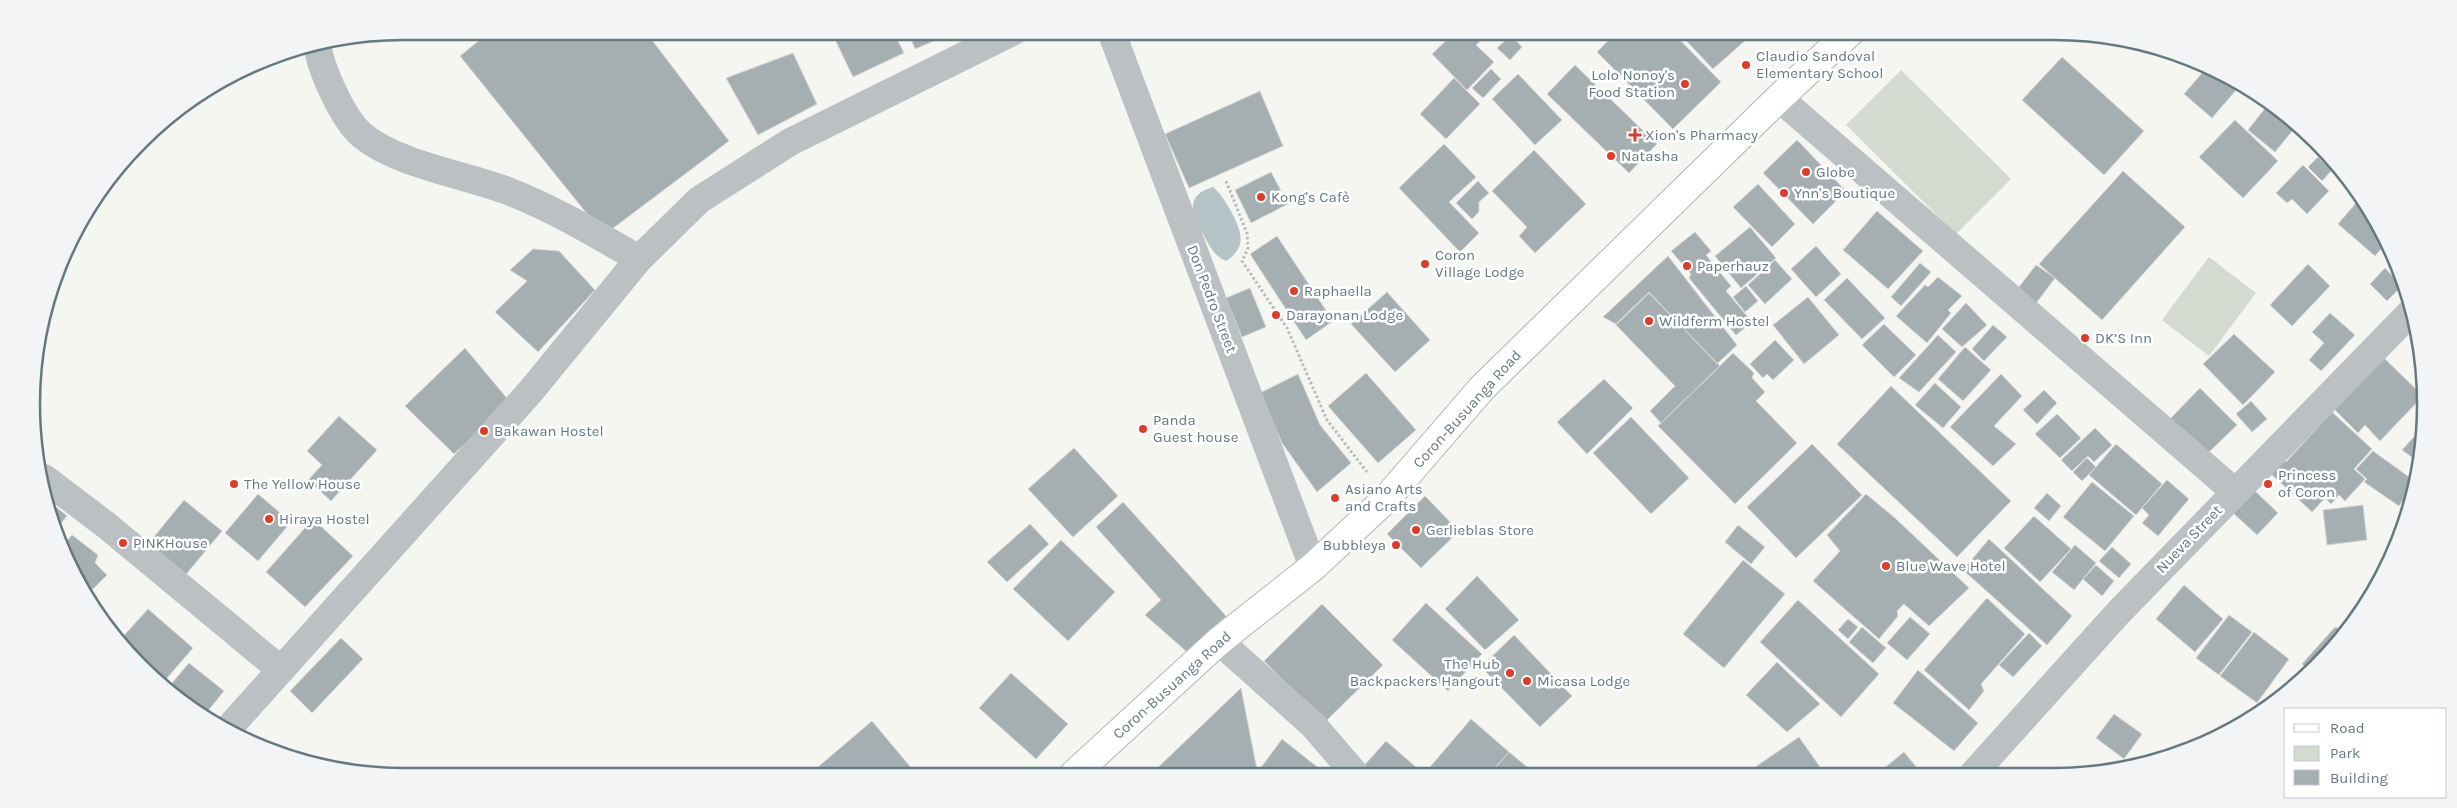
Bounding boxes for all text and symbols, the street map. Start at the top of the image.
place label: Claudio Sandoval Elementary School [1756,47,1883,82]
marker: Claudio Sandoval Elementary School [1740,59,1752,71]
place label: Lolo Nonoy's Food Station [1588,66,1675,101]
marker: Lolo Nonoy's Food Station [1679,78,1691,90]
place label: Xion's Pharmacy [1645,126,1758,144]
marker: Xion's Pharmacy [1629,129,1641,141]
place label: Natasha [1621,147,1679,165]
marker: Natasha [1605,150,1617,162]
place label: Globe [1816,163,1855,181]
marker: Globe [1800,166,1812,178]
place label: Ynn's Boutique [1794,184,1895,202]
marker: Ynn's Boutique [1778,187,1790,199]
place label: Kong's Cafè [1271,188,1350,206]
marker: Kong's Cafè [1255,191,1267,203]
street label: Don Pedro Street [1183,243,1241,356]
place label: Coron Village Lodge [1435,246,1525,281]
place label: Paperhauz [1697,257,1769,275]
marker: Coron Village Lodge [1419,258,1431,270]
marker: Paperhauz [1681,260,1693,272]
place label: Raphaella [1304,282,1372,300]
marker: Raphaella [1288,285,1300,297]
place label: Darayonan Lodge [1286,306,1403,324]
marker: Darayonan Lodge [1270,309,1282,321]
place label: Wildferm Hostel [1659,312,1769,330]
marker: Wildferm Hostel [1643,315,1655,327]
place label: DK’S Inn [2095,329,2152,347]
marker: DK’S Inn [2079,332,2091,344]
street label: Coron-Busuanga Road [1409,346,1525,472]
place label: Panda Guest house [1153,411,1238,446]
place label: Bakawan Hostel [494,422,604,440]
marker: Panda Guest house [1137,423,1149,435]
marker: Bakawan Hostel [478,425,490,437]
place label: Princess of Coron [2278,466,2336,501]
place label: The Yellow House [244,475,361,493]
marker: The Yellow House [228,478,240,490]
marker: Princess of Coron [2262,478,2274,490]
place label: Asiano Arts and Crafts [1345,480,1423,515]
marker: Asiano Arts and Crafts [1329,492,1341,504]
street label: Nueva Street [2152,501,2226,577]
place label: Hiraya Hostel [279,510,370,528]
marker: Hiraya Hostel [263,513,275,525]
place label: Gerlieblas Store [1426,521,1534,539]
marker: Gerlieblas Store [1410,524,1422,536]
place label: PINKHouse [133,534,208,552]
place label: Bubbleya [1323,536,1386,554]
marker: PINKHouse [117,537,129,549]
marker: Bubbleya [1390,539,1402,551]
place label: Blue Wave Hotel [1896,557,2006,575]
marker: Blue Wave Hotel [1880,560,1892,572]
street label: Coron-Busuanga Road [1109,627,1235,743]
place label: The Hub Backpackers Hangout [1350,655,1500,690]
marker: The Hub Backpackers Hangout [1504,667,1516,679]
place label: Micasa Lodge [1537,672,1630,690]
marker: Micasa Lodge [1521,675,1533,687]
legend [2284,708,2447,798]
text: Road [2330,719,2365,737]
text: Park [2330,744,2360,762]
text: Building [2330,769,2388,787]

